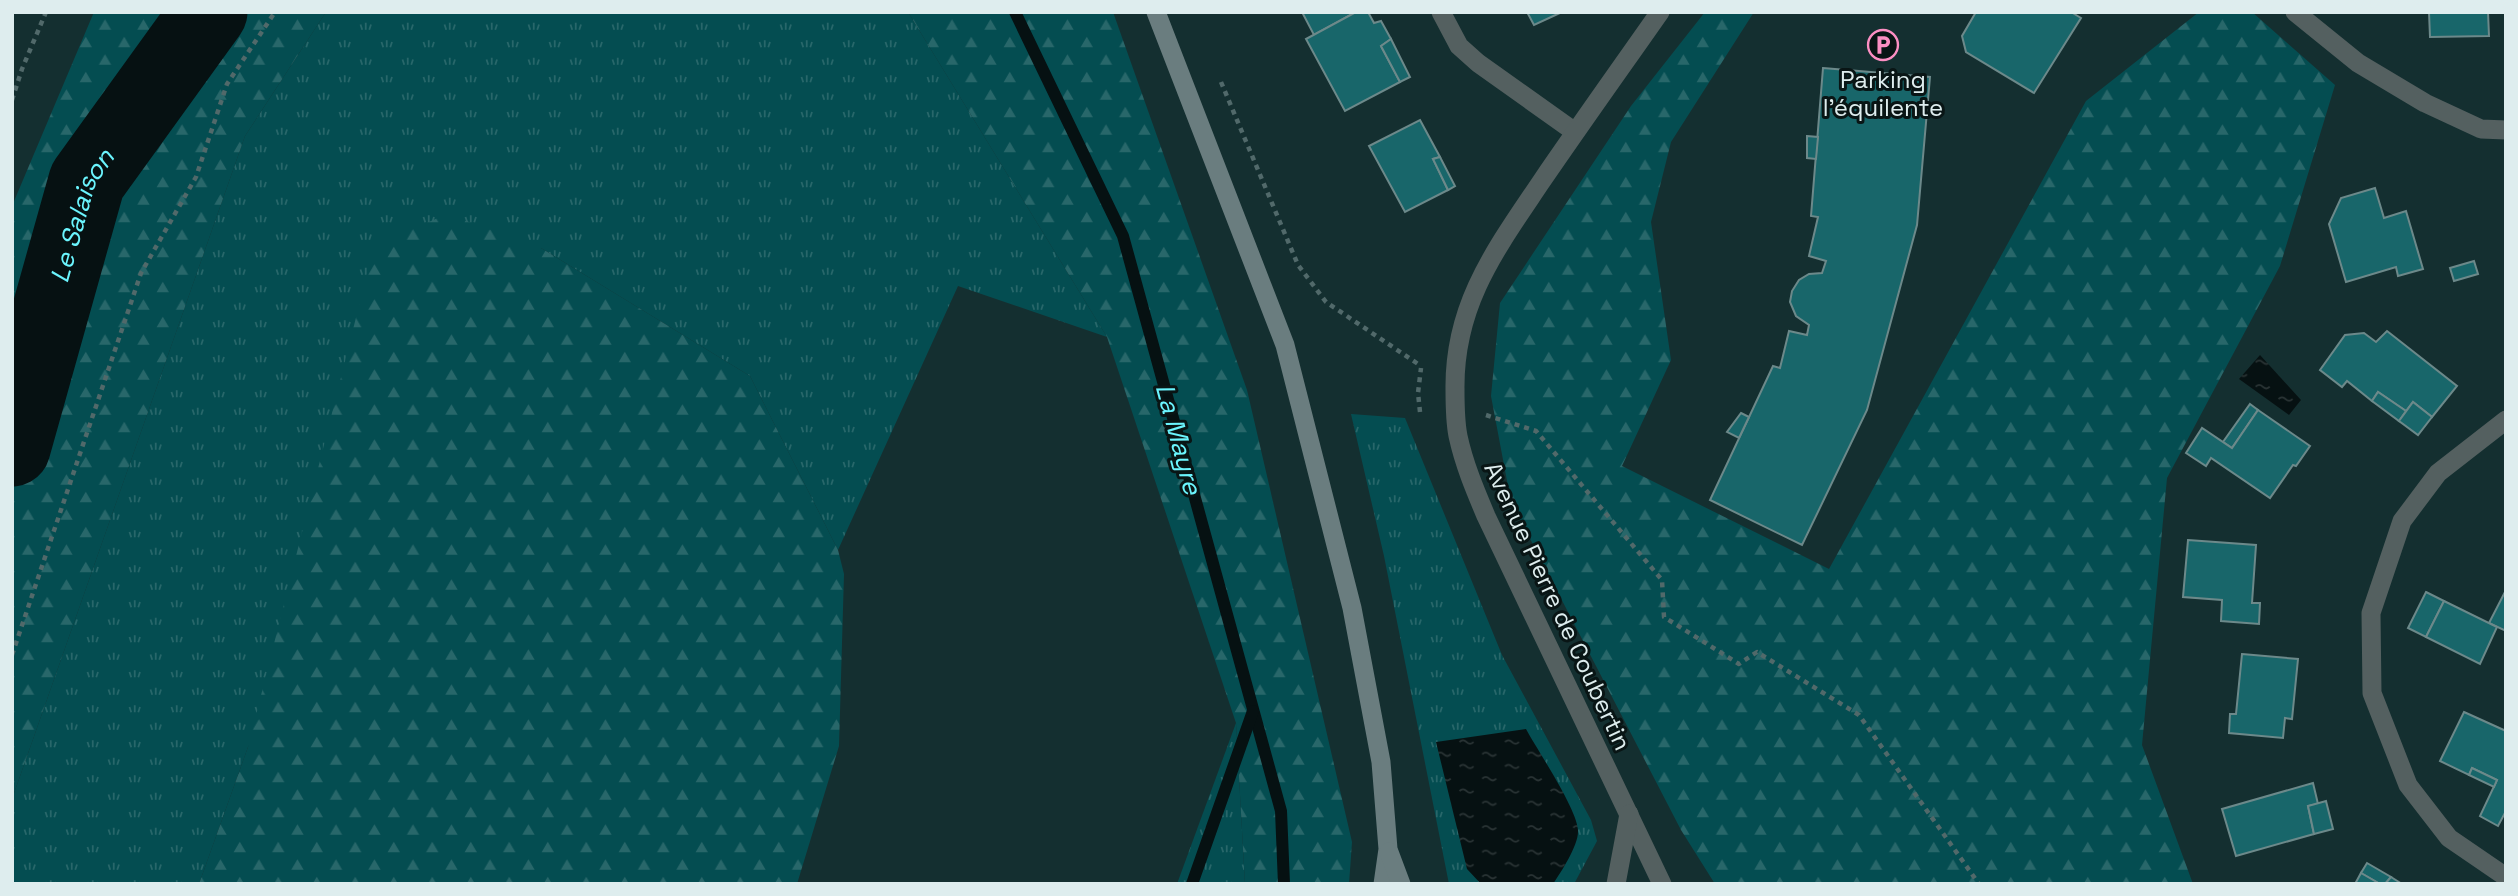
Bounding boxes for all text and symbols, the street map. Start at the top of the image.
parking icon: Parking l'équilente [1866,28,1900,62]
place label: Parking l'équilente [1823,64,1943,123]
water label: Le Salaison [42,141,122,286]
water label: La Mayre [1148,380,1211,500]
street label: Avenue Pierre de Coubertin [1477,457,1639,755]

